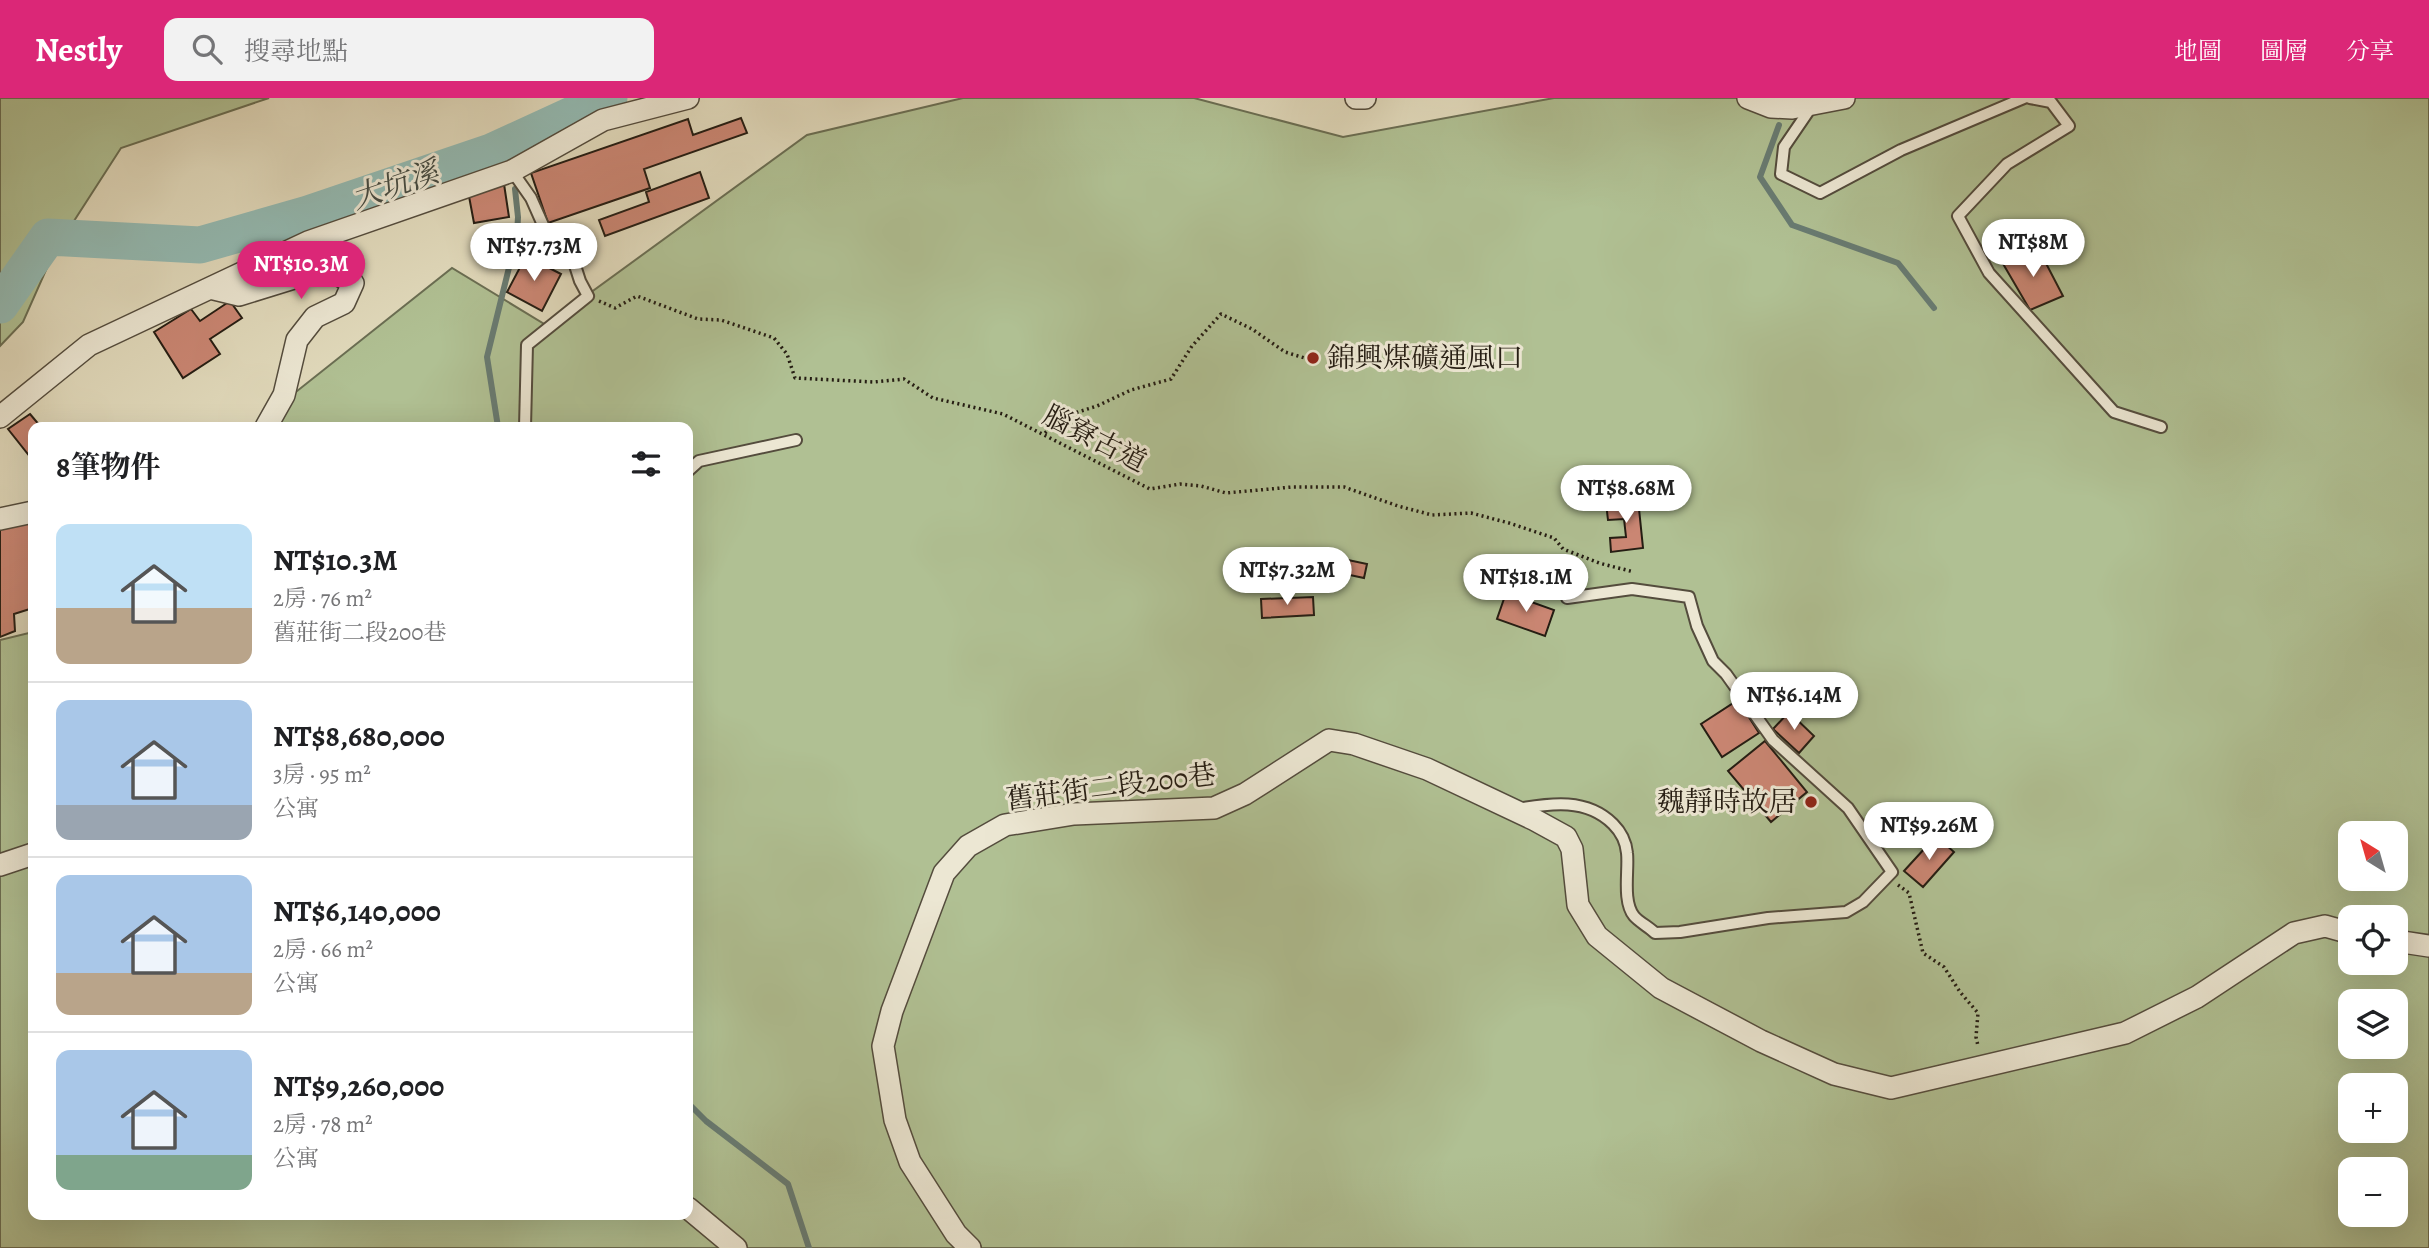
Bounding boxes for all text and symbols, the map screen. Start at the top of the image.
search box [164,18,654,81]
text: Nestly [35,27,122,72]
icon: search [188,30,226,68]
text: 搜尋地點 [244,34,348,69]
text: 地圖 [2174,35,2222,67]
text: 圖層 [2260,35,2308,67]
text: 分享 [2346,35,2394,67]
water label: 大坑溪 [346,150,447,219]
pin: NT$8M [1984,220,2082,279]
pin: NT$7.73M [462,223,606,283]
text: NT$8M [1998,226,2068,257]
text: NT$7.73M [486,230,582,261]
pin: NT$10.3M [229,242,373,301]
text: NT$10.3M [253,248,349,279]
place label: 錦興煤礦通風口 [1327,339,1523,377]
marker: 錦興煤礦通風口 [1305,350,1321,366]
street label: 腦寮古道 [1036,397,1154,481]
icon: filters [627,445,665,483]
text: 8筆物件 [56,447,160,487]
pin: NT$8.68M [1554,466,1698,525]
text: NT$8.68M [1577,472,1675,503]
text: NT$10.3M [273,540,398,580]
pin: NT$7.32M [1215,547,1359,607]
icon: home [112,552,196,636]
text: NT$7.32M [1239,554,1335,585]
pin: NT$18.1M [1454,554,1598,614]
text: NT$18.1M [1479,561,1573,592]
text: 2房 · 76 m² [273,583,372,614]
text: 舊莊街二段200巷 [273,617,446,648]
pin: NT$6.14M [1722,672,1866,732]
text: NT$6.14M [1746,679,1842,710]
text: NT$8,680,000 [273,716,445,756]
icon: home [112,728,196,812]
street label: 舊莊街二段200巷 [1004,755,1218,819]
text: 3房 · 95 m² [273,759,371,790]
place label: 魏靜時故居 [1657,783,1797,821]
text: 公寓 [273,793,319,824]
marker: 魏靜時故居 [1803,794,1819,810]
pin: NT$9.26M [1857,802,2001,862]
text: NT$9.26M [1880,809,1978,840]
north arrow [2338,821,2408,891]
map controls [2338,821,2408,1227]
text: NT$6,140,000 [273,891,441,931]
icon: home [112,903,196,987]
button: locate [2338,905,2408,975]
text: 2房 · 66 m² [273,934,373,965]
text: 公寓 [273,968,319,999]
button: layers [2338,989,2408,1059]
text: NT$9,260,000 [273,1066,444,1106]
button: + [2338,1073,2408,1143]
icon: home [112,1078,196,1162]
text: 2房 · 78 m² [273,1109,373,1140]
text: 公寓 [273,1143,319,1174]
button: − [2338,1157,2408,1227]

